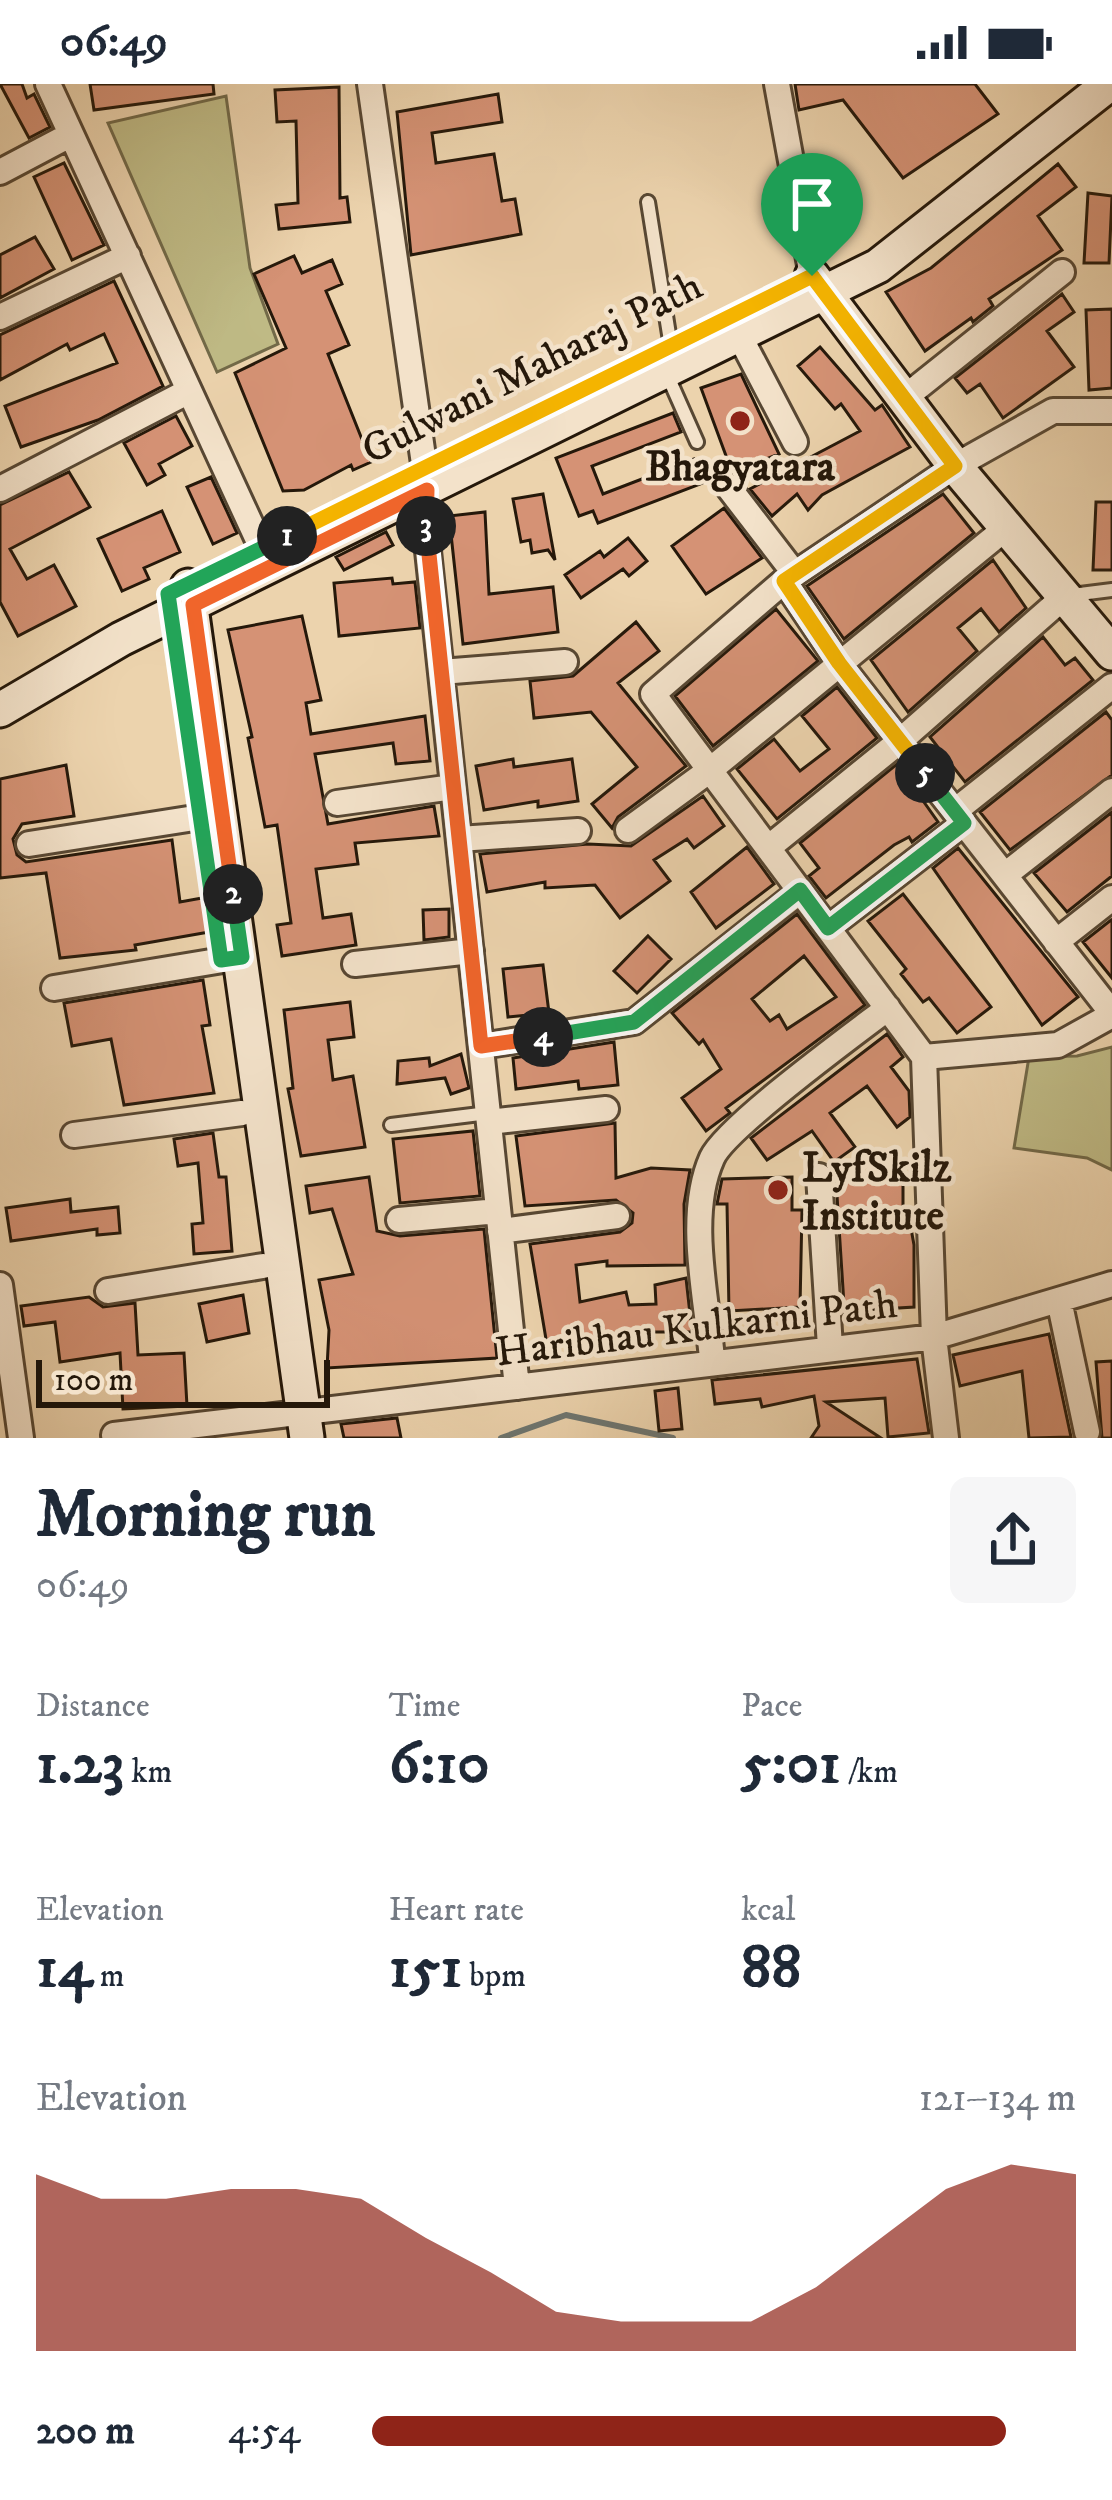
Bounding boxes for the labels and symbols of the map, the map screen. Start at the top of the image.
pin [761,153,863,276]
street label: Gulwani Maharaj Path [354,260,711,477]
marker: Bhagyatara [727,408,753,434]
place label: Bhagyatara [645,442,836,494]
pin: 3 [396,496,456,556]
pin: 1 [257,506,317,566]
pin: 5 [895,743,955,803]
pin: 2 [203,864,263,924]
pin: 4 [513,1007,573,1067]
place label: LyfSkilz Institute [802,1143,952,1243]
marker: LyfSkilz Institute [765,1177,791,1203]
street label: Haribhau Kulkarni Path [493,1279,900,1379]
scale bar [36,1354,330,1407]

